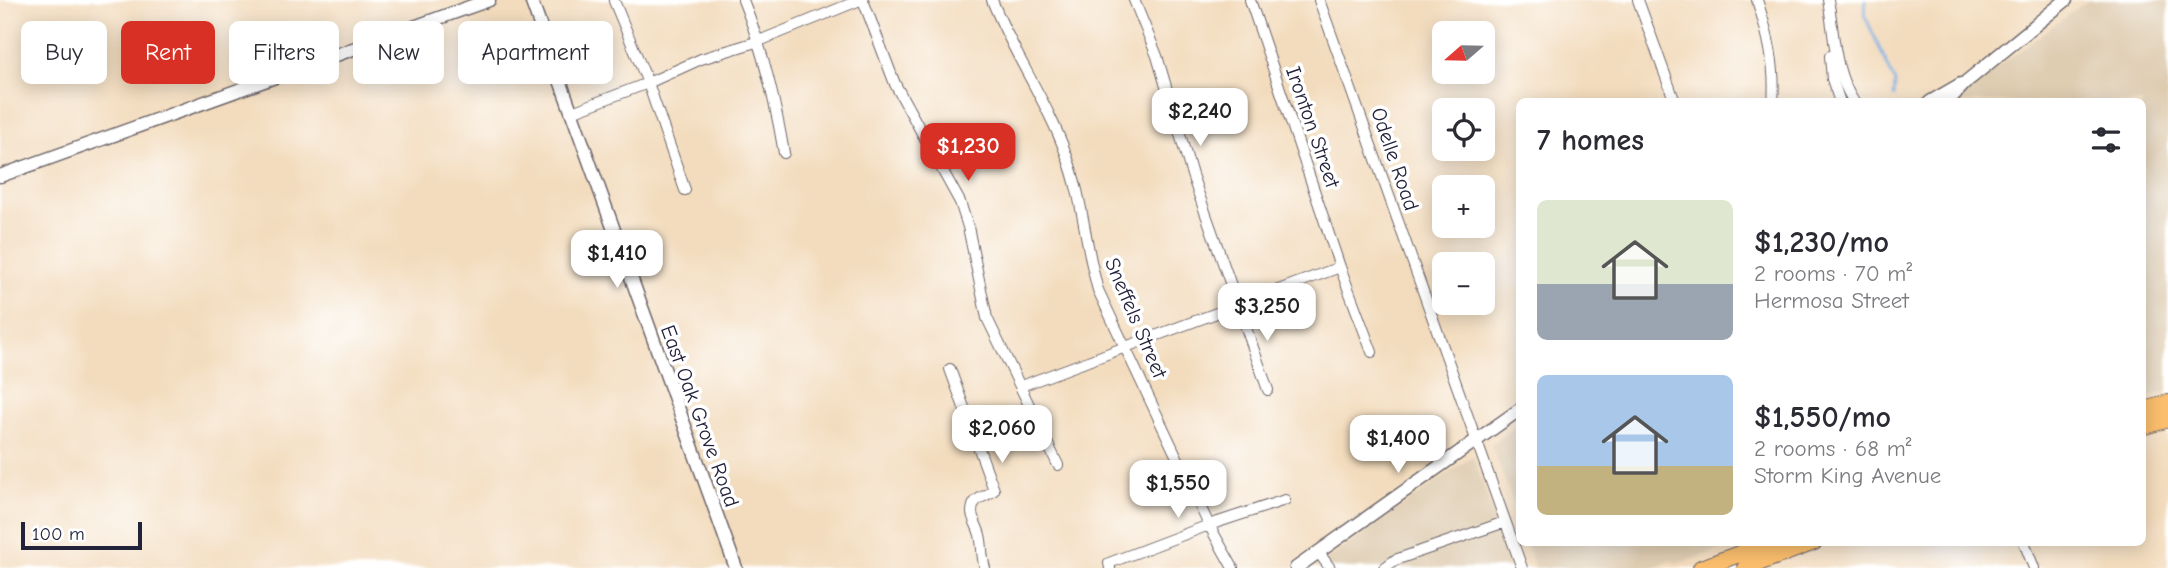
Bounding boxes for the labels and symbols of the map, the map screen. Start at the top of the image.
north arrow [1432,21,1494,84]
street label: Ironton Street [1281,63,1345,192]
pin: $2,240 [1143,88,1257,148]
street label: Odelle Road [1366,104,1424,214]
pin: $1,230 [911,124,1025,183]
pin: $1,410 [560,230,674,290]
street label: Sneffels Street [1100,254,1173,383]
pin: $3,250 [1210,284,1324,343]
street label: East Oak Grove Road [656,322,744,510]
pin: $2,060 [945,406,1059,465]
pin: $1,400 [1341,416,1455,475]
pin: $1,550 [1121,461,1235,520]
scale bar [21,519,142,551]

